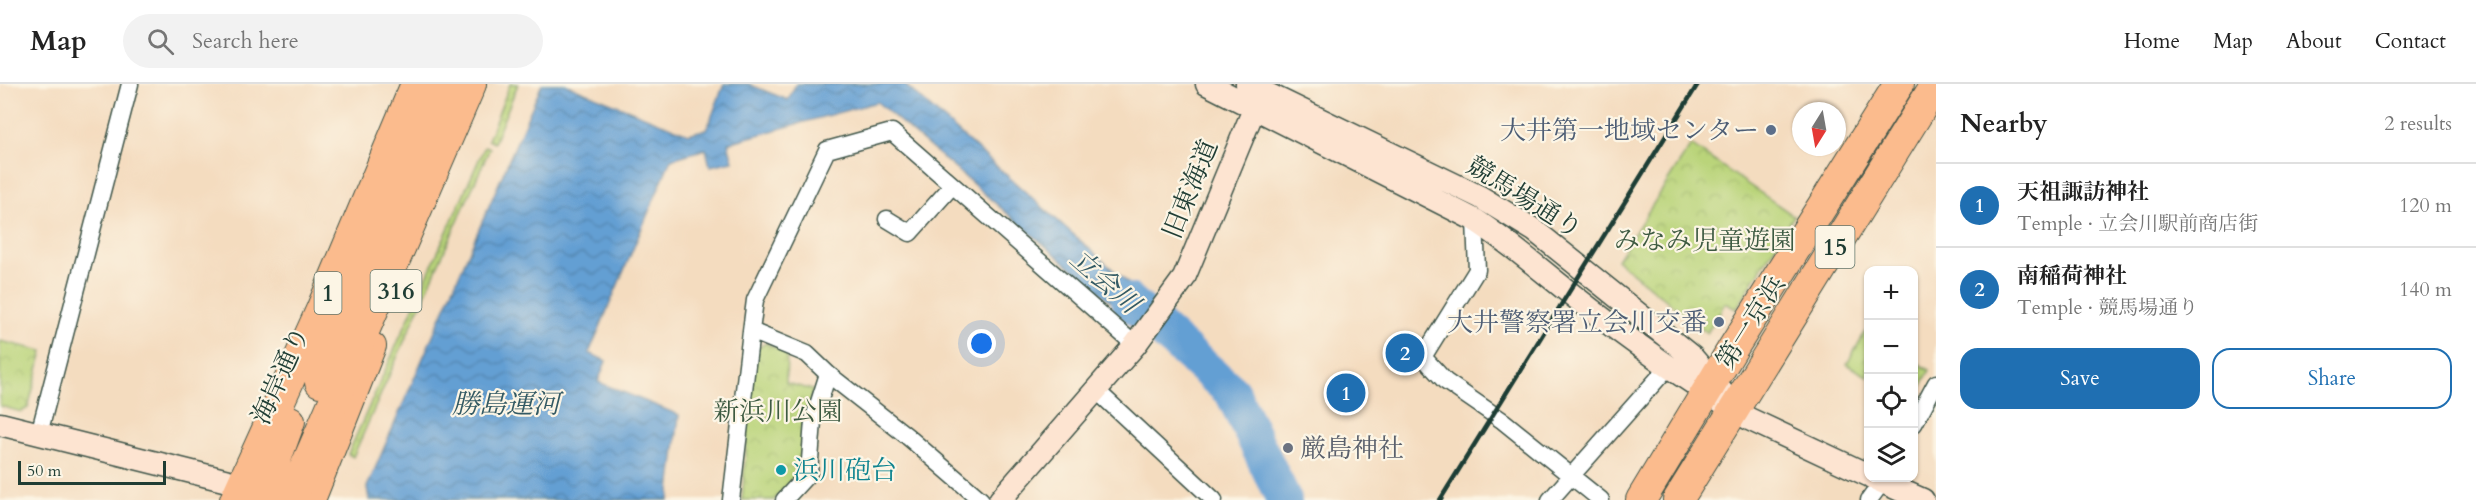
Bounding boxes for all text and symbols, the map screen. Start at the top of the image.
search box [123,14,543,68]
text: Map [30,22,87,60]
icon: search [144,25,177,58]
text: Search here [192,26,299,56]
text: Home [2124,27,2180,56]
text: Map [2213,27,2253,56]
text: About [2286,27,2342,56]
text: Contact [2375,27,2446,56]
north arrow [1792,102,1846,156]
text: Nearby [1960,106,2048,141]
text: 2 results [2384,110,2452,137]
place label: 大井第一地域センター [1500,113,1759,148]
marker: 大井第一地域センター [1764,123,1778,137]
street label: 旧東海道 [1155,134,1226,244]
street label: 競馬場通り [1460,148,1589,247]
text: 天祖諏訪神社 [2017,177,2149,207]
text: 1 [1974,192,1985,219]
text: 120 m [2399,192,2452,219]
text: Temple · 立会川駅前商店街 [2017,210,2258,237]
park label: みなみ児童遊園 [1614,223,1796,258]
road number: 15 [1816,226,1854,268]
water label: 立会川 [1062,241,1150,324]
text: 南稲荷神社 [2017,261,2127,291]
map controls [1864,266,1918,482]
button: + [1864,266,1918,320]
street label: 第一京浜 [1708,269,1793,376]
road number: 316 [370,270,422,312]
road number: 1 [314,272,342,314]
text: 2 [1974,276,1985,303]
text: 140 m [2399,276,2452,303]
text: Temple · 競馬場通り [2017,294,2198,321]
place label: 大井警察署立会川交番 [1447,305,1707,340]
marker: 大井警察署立会川交番 [1712,315,1726,329]
button: − [1864,320,1918,374]
street label: 海岸通り [243,321,318,430]
your location [967,329,996,358]
pin: 2 [1386,330,1424,376]
button: Save [1960,348,2200,409]
button: Share [2212,348,2452,409]
pin: 1 [1326,370,1366,416]
button: locate [1864,374,1918,428]
water label: 勝島運河 [452,386,565,423]
park label: 新浜川公園 [713,394,843,429]
button: layers [1864,428,1918,482]
place label: 厳島神社 [1300,431,1404,466]
marker: 厳島神社 [1281,441,1295,455]
place label: 浜川砲台 [793,453,897,488]
scale bar [18,458,166,486]
text: 50 m [27,460,61,482]
marker: 浜川砲台 [774,463,788,477]

